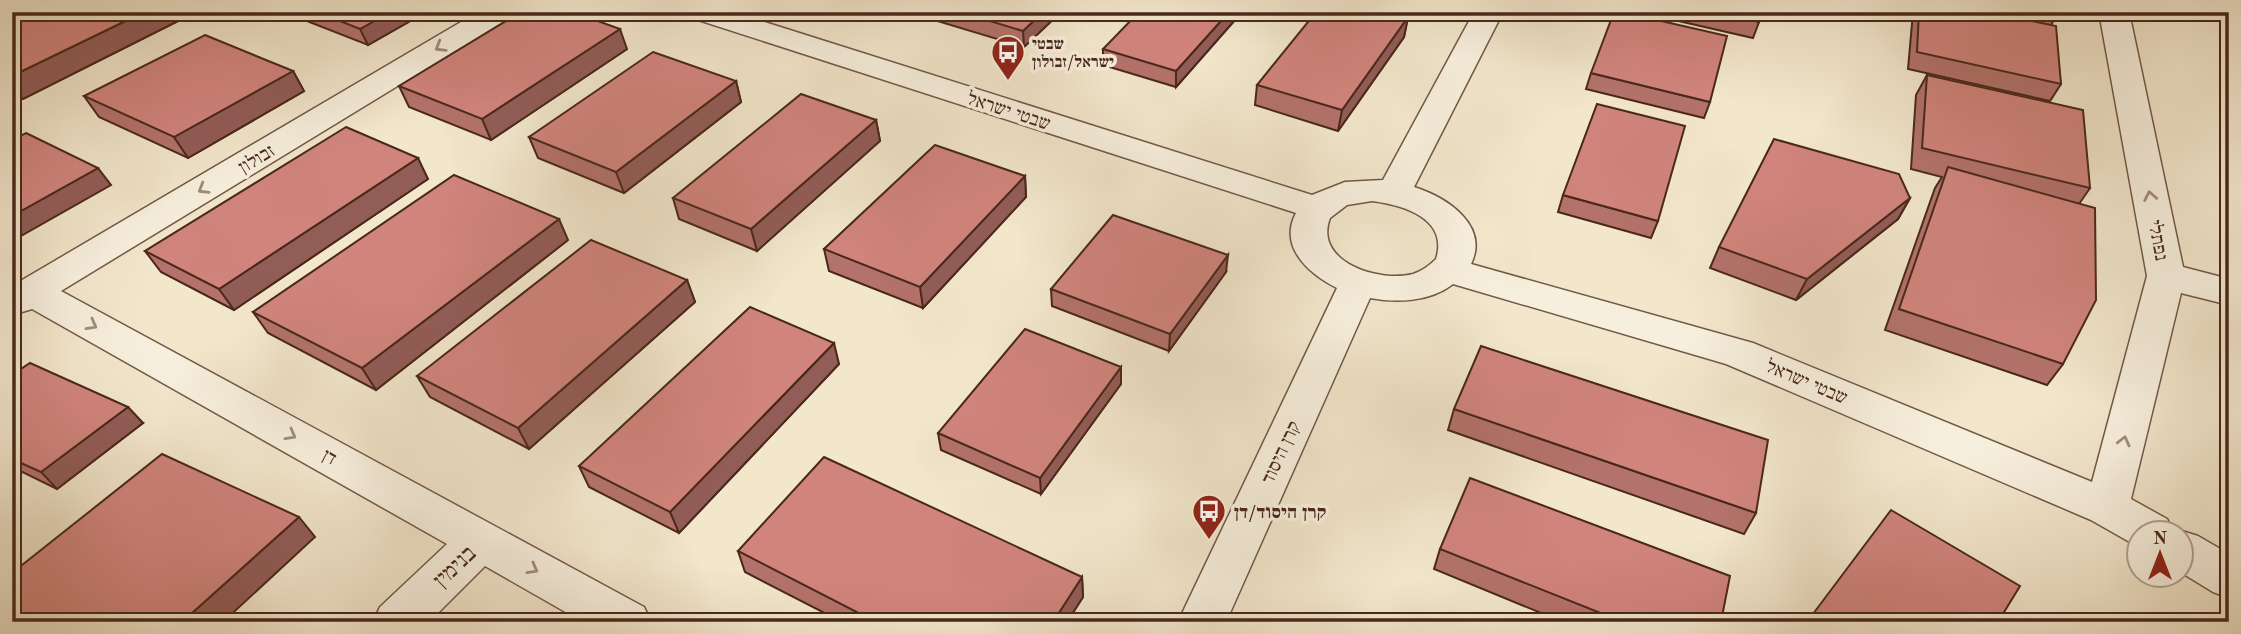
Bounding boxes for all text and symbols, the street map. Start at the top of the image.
bus stop icon: שבטי ישראל/זבולון [989,33,1027,82]
place label: שבטי ישראל/זבולון [1032,37,1114,71]
one-way arrow [435,39,448,52]
street label: שבטי ישראל [964,89,1053,135]
street label: זבולון [236,141,279,178]
one-way arrow [198,181,211,194]
one-way arrow [2144,190,2159,202]
street label: נפתלי [2143,218,2171,262]
one-way arrow [85,317,97,330]
street label: שבטי ישראל [1762,357,1850,409]
street label: קרן היסוד [1260,419,1305,487]
one-way arrow [284,427,296,440]
one-way arrow [2116,435,2130,447]
street label: דן [319,447,339,470]
bus stop icon: קרן היסוד/דן [1190,492,1228,541]
place label: קרן היסוד/דן [1234,504,1326,523]
north arrow [2126,518,2196,588]
text: N [2153,530,2168,549]
street label: בנימין [429,542,481,592]
one-way arrow [525,561,538,574]

